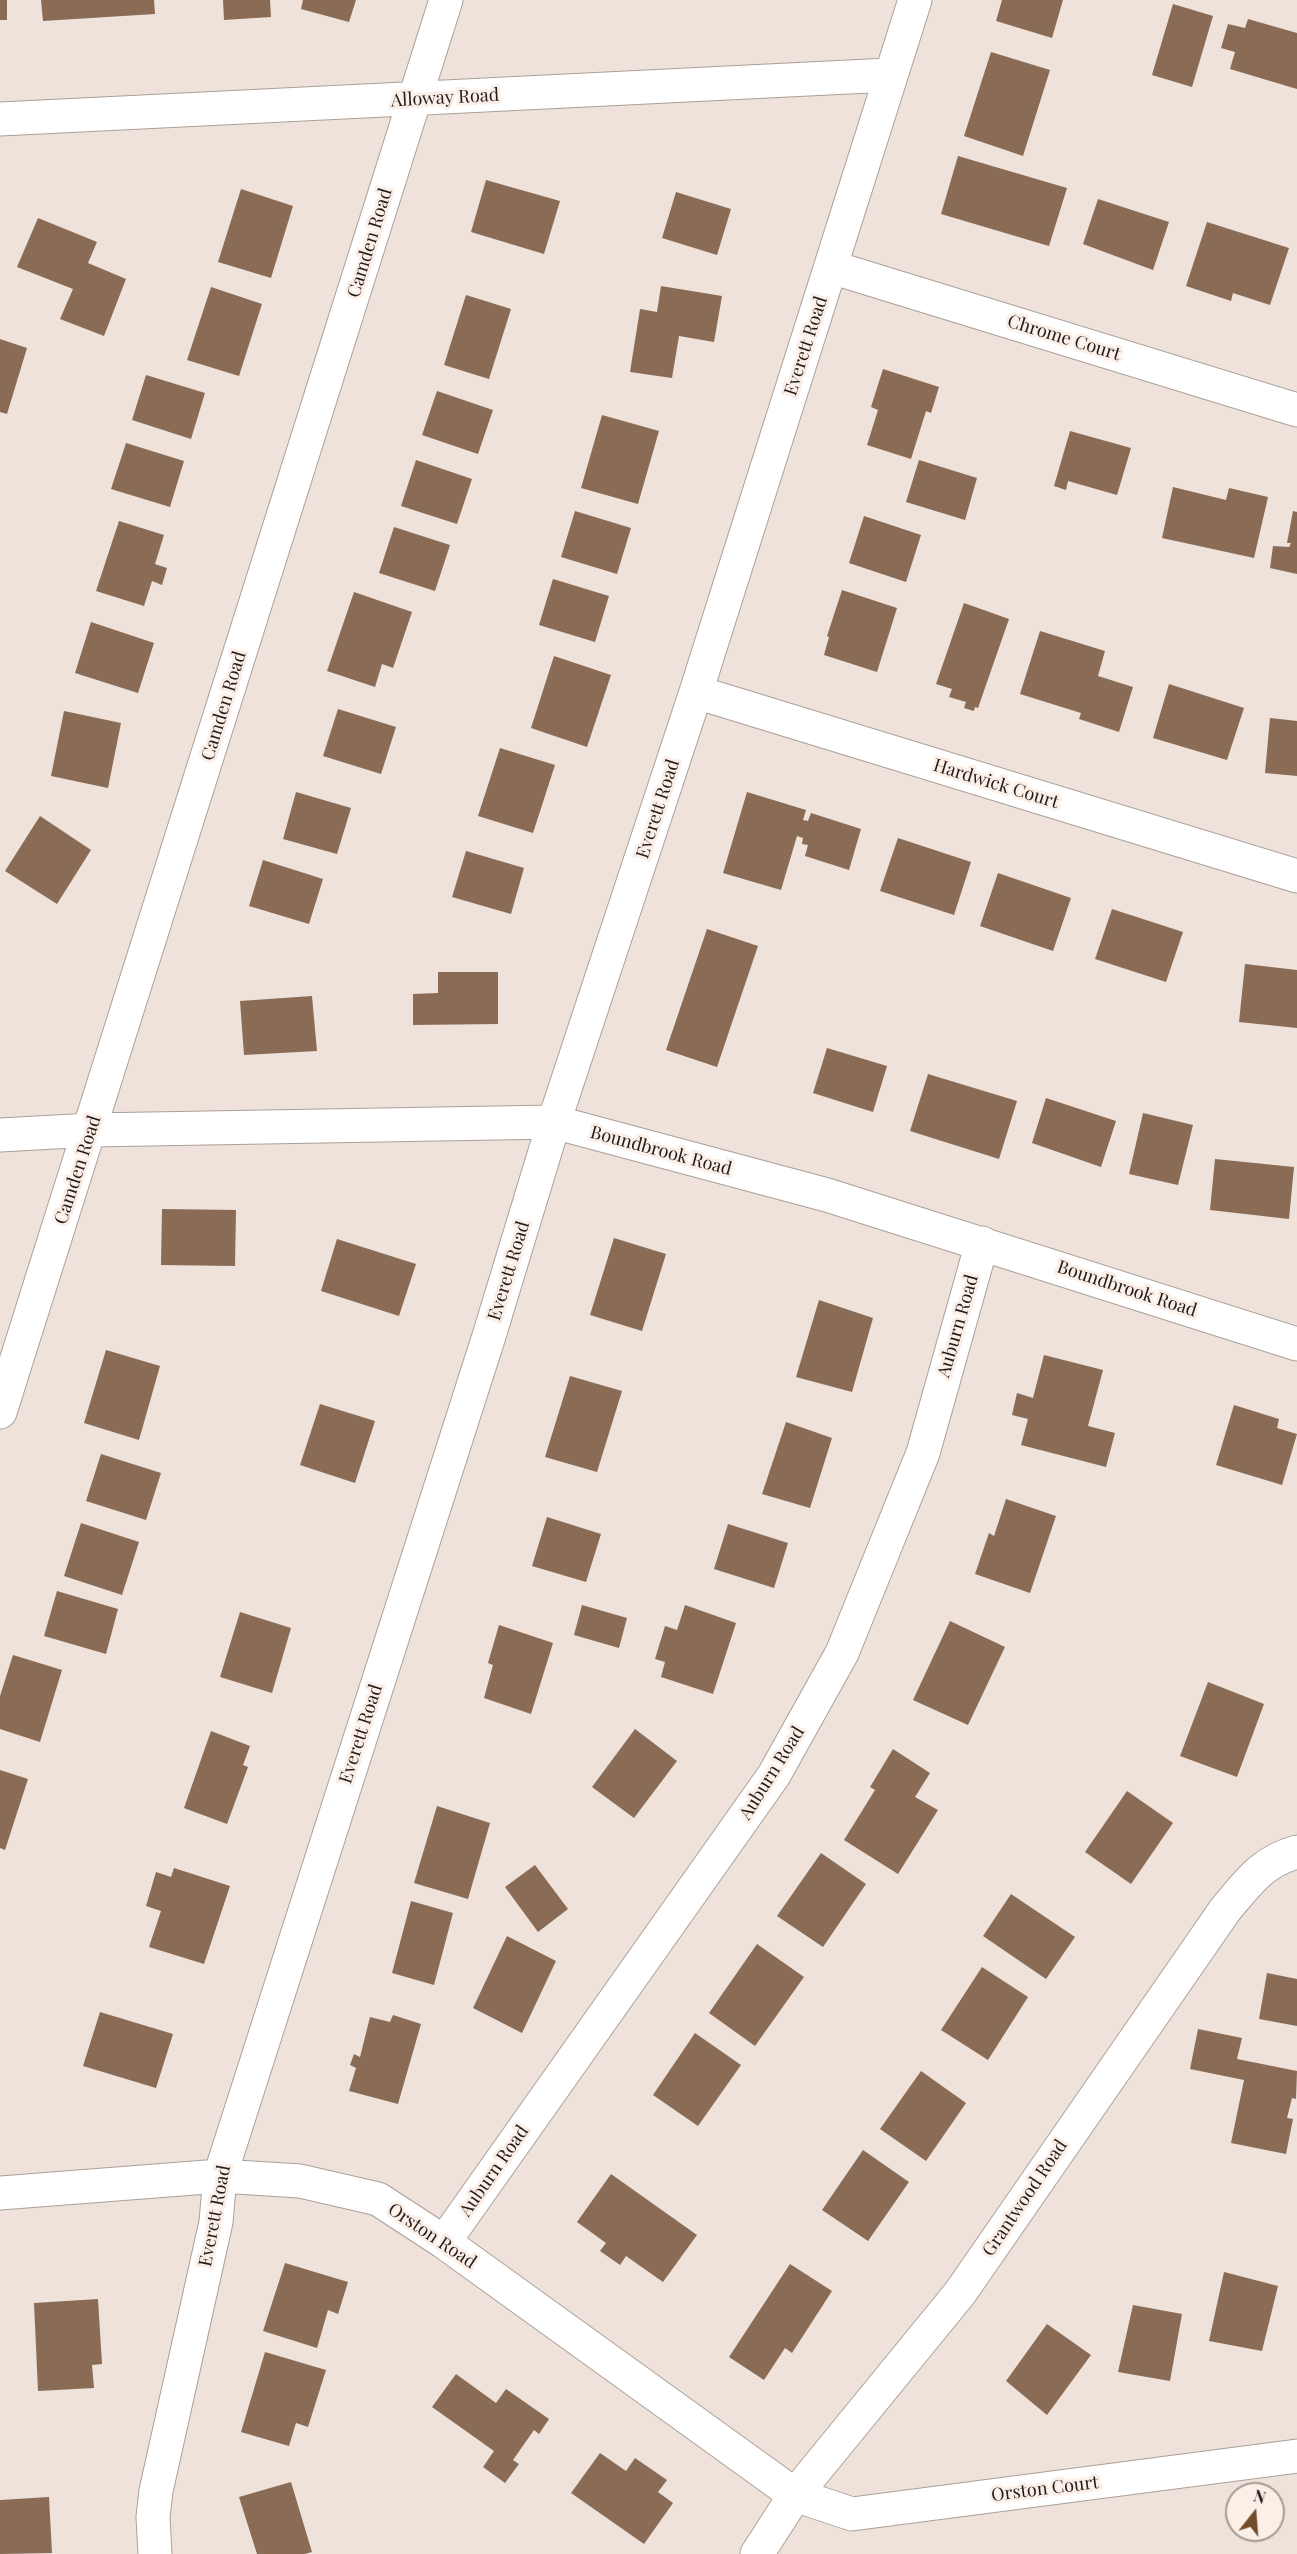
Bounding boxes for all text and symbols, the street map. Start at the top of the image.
street label: Alloway Road [390,84,500,112]
street label: Camden Road [343,186,397,300]
street label: Everett Road [780,294,832,398]
street label: Chrome Court [1005,311,1123,365]
street label: Camden Road [197,649,251,763]
street label: Hardwick Court [931,755,1061,813]
street label: Everett Road [632,757,684,861]
street label: Camden Road [50,1113,106,1227]
street label: Boundbrook Road [588,1122,734,1180]
street label: Everett Road [484,1219,534,1323]
street label: Boundbrook Road [1055,1256,1199,1322]
street label: Auburn Road [933,1272,983,1380]
street label: Everett Road [335,1682,387,1786]
street label: Auburn Road [735,1722,809,1824]
street label: Auburn Road [455,2121,533,2221]
street label: Grantwood Road [978,2136,1072,2260]
street label: Everett Road [195,2163,235,2269]
street label: Orston Road [384,2199,480,2273]
street label: Orston Court [990,2472,1100,2506]
north arrow [1225,2482,1285,2542]
text: N [1251,2484,1268,2508]

